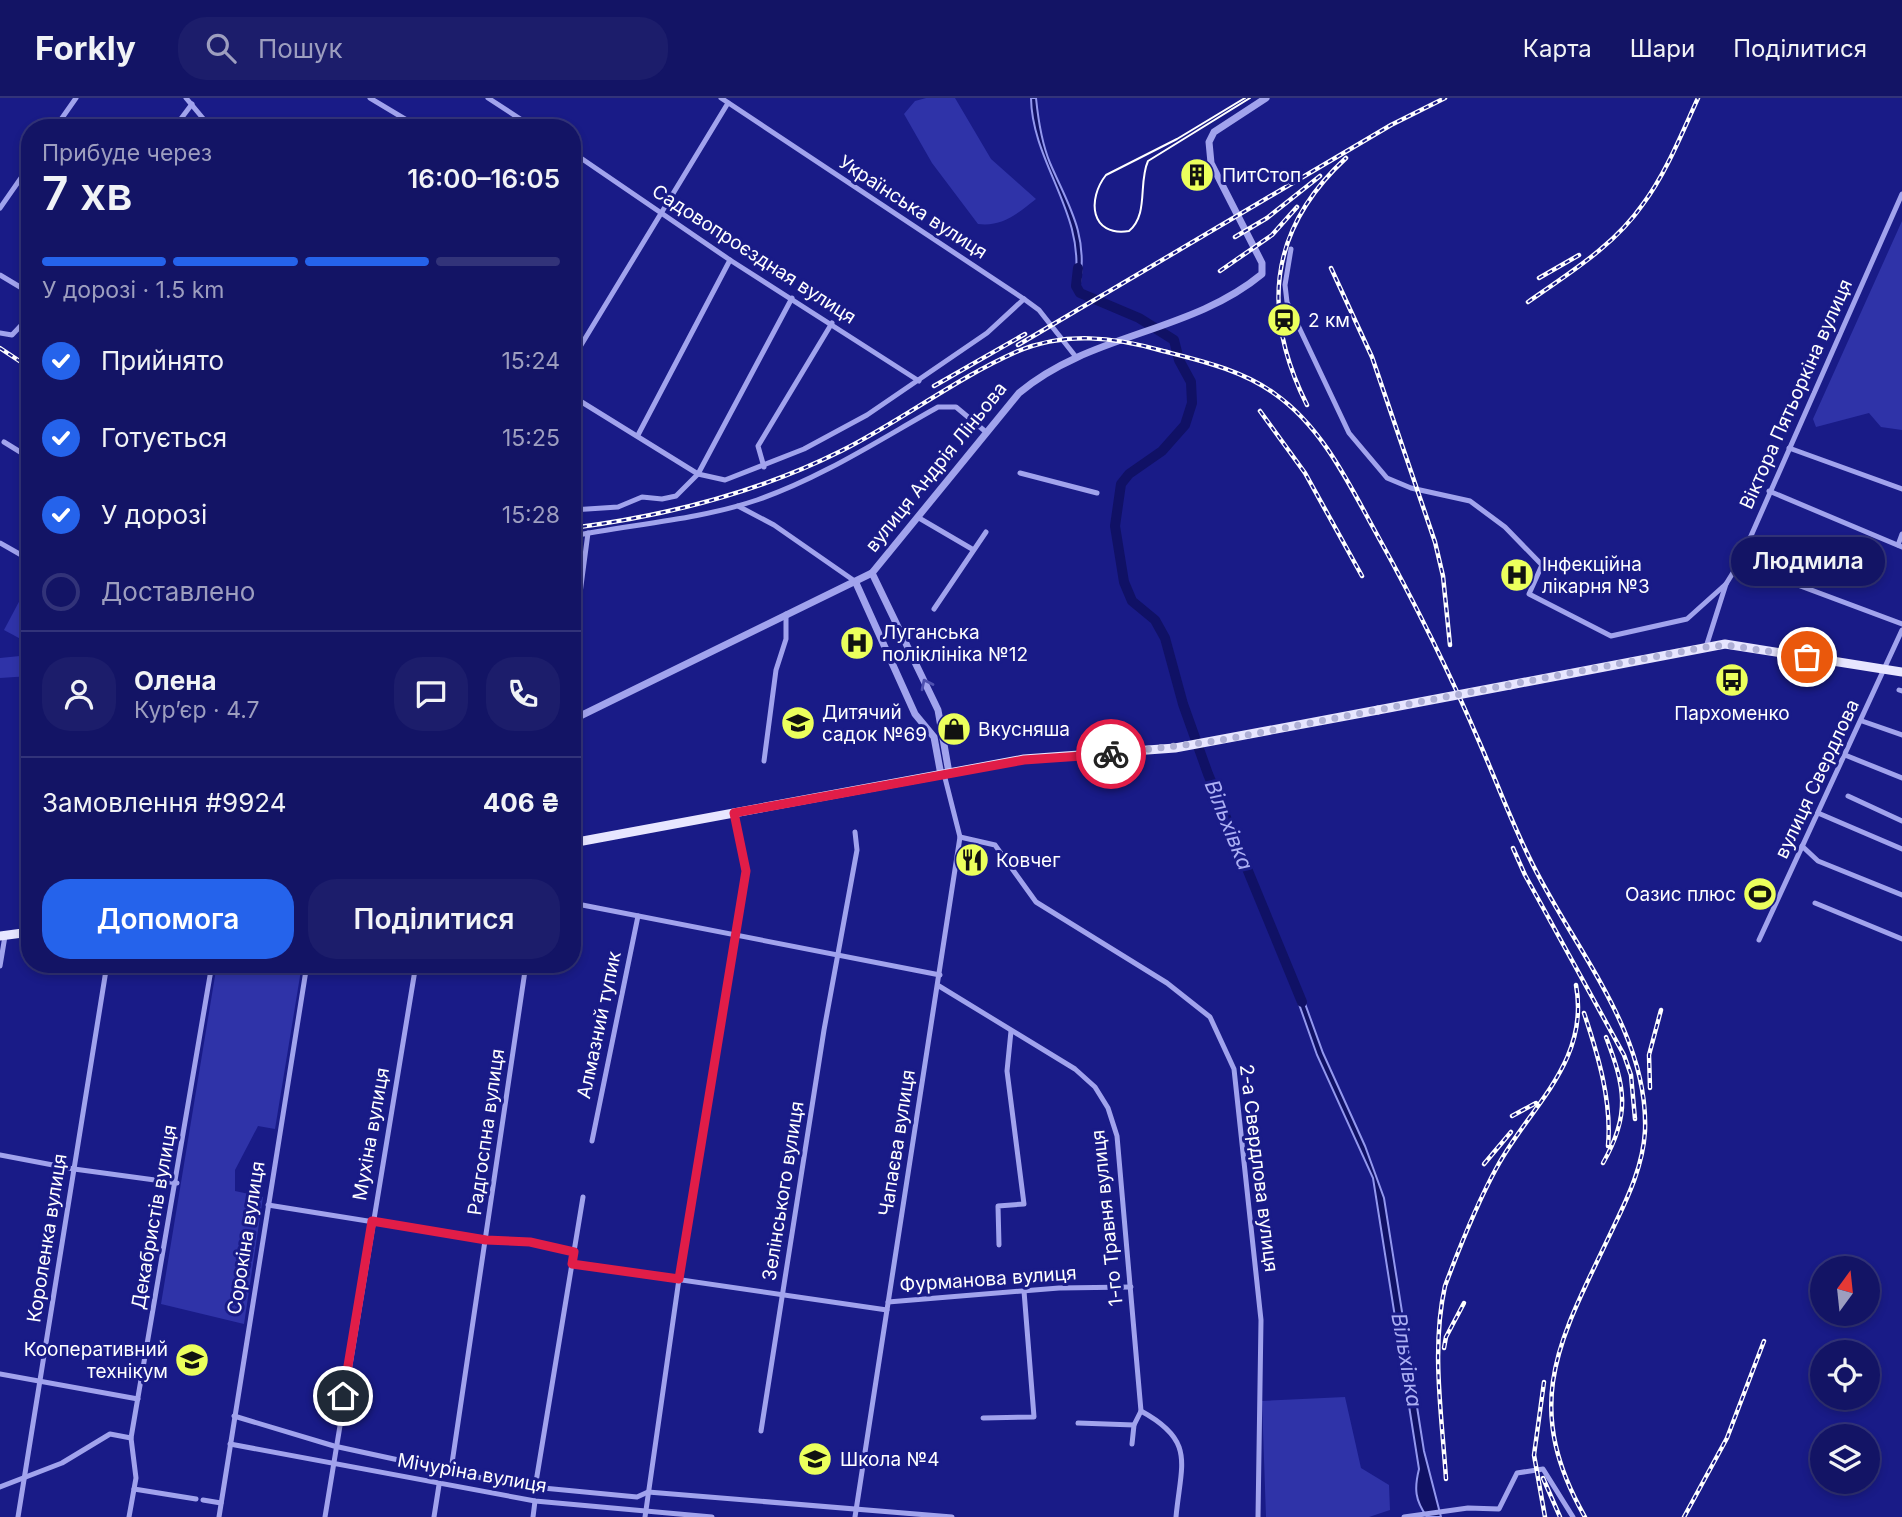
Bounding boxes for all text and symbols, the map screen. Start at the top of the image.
search box [178,17,668,80]
text: Forkly [35,28,136,68]
icon: search [202,29,240,67]
text: Пошук [258,33,343,64]
text: Карта [1523,34,1592,63]
text: Шари [1630,34,1695,63]
text: Поділитися [1733,34,1867,63]
text: Прибуде через [42,139,212,167]
street label: Українська вулиця [834,150,992,264]
building icon: ПитСтоп [1178,156,1216,194]
text: 16:00–16:05 [407,163,560,194]
place label: ПитСтоп [1222,164,1301,187]
text: 7 хв [42,165,133,221]
street label: Садовопроєздная вулиця [648,179,860,329]
street label: Віктора Пятьоркіна вулиця [1735,275,1857,513]
text: У дорозі · 1.5 km [42,276,224,304]
station icon: 2 км [1265,301,1303,339]
place label: 2 км [1308,309,1350,332]
icon: check [42,342,80,380]
text: Прийнято [101,345,224,376]
text: 15:24 [502,347,560,375]
street label: вулиця Андрія Ліньова [860,377,1012,557]
icon: check [42,419,80,457]
text: Готується [101,422,227,453]
text: 15:25 [502,424,560,452]
icon: check [42,496,80,534]
text: У дорозі [101,499,207,530]
text: 15:28 [502,501,560,529]
callout: Людмила [1730,538,1884,587]
text: Людмила [1752,547,1864,575]
place label: Інфекційна лікарня №3 [1542,553,1650,598]
hospital icon: Інфекційна лікарня №3 [1498,556,1536,594]
text: Доставлено [101,576,255,607]
place label: Луганська поліклініка №12 [882,621,1028,666]
hospital icon: Луганська поліклініка №12 [838,624,876,662]
pin [1777,627,1837,687]
icon: bag [1788,638,1826,676]
button: person [42,657,116,731]
button: chat [394,657,468,731]
button: phone [486,657,560,731]
bus stop icon: Пархоменко [1713,661,1751,699]
text: Олена [134,665,217,696]
one-way arrow [920,679,934,691]
text: Кур’єр · 4.7 [134,696,260,724]
street label: вулиця Свердлова [1770,696,1864,862]
place label: Дитячий садок №69 [822,701,927,746]
place label: Пархоменко [1674,702,1790,725]
school or university icon: Дитячий садок №69 [779,704,817,742]
shop icon: Вкусняша [935,710,973,748]
place label: Вкусняша [978,718,1070,741]
courier [1076,719,1146,789]
icon: bike [1092,735,1130,773]
water label: Вільхівка [1200,776,1258,874]
text: Замовлення #9924 [42,787,287,818]
text: 406 ₴ [483,787,560,818]
restaurant icon: Ковчег [953,841,991,879]
place label: Ковчег [996,849,1060,872]
sports icon: Оазис плюс [1741,875,1779,913]
button: Допомога [42,879,294,959]
button: Поділитися [308,879,560,959]
place label: Оазис плюс [1625,883,1736,906]
street label: Алмазний тупик [572,948,626,1101]
street label: Радгоспна вулиця [463,1047,509,1217]
street label: 2-а Свердлова вулиця [1235,1063,1283,1273]
street label: Мухіна вулиця [348,1066,394,1202]
street label: Чапаєва вулиця [874,1068,920,1218]
street label: Зелінського вулиця [757,1100,809,1282]
street label: Декабристів вулиця [126,1123,182,1311]
street label: 1-го Травня вулиця [1086,1129,1128,1307]
street label: Короленка вулиця [22,1152,72,1324]
street label: Сорокіна вулиця [223,1160,269,1316]
north arrow [1810,1256,1880,1326]
map controls [1810,1256,1880,1494]
street label: Фурманова вулиця [899,1261,1077,1297]
water label: Вільхівка [1386,1311,1428,1409]
place label: Кооперативний технікум [24,1338,168,1383]
button: locate [1810,1340,1880,1410]
school or university icon: Кооперативний технікум [173,1341,211,1379]
pin [313,1366,373,1426]
icon: home [324,1377,362,1415]
button: layers [1810,1424,1880,1494]
school or university icon: Школа №4 [796,1440,834,1478]
place label: Школа №4 [840,1448,939,1471]
street label: Мічуріна вулиця [396,1449,548,1497]

